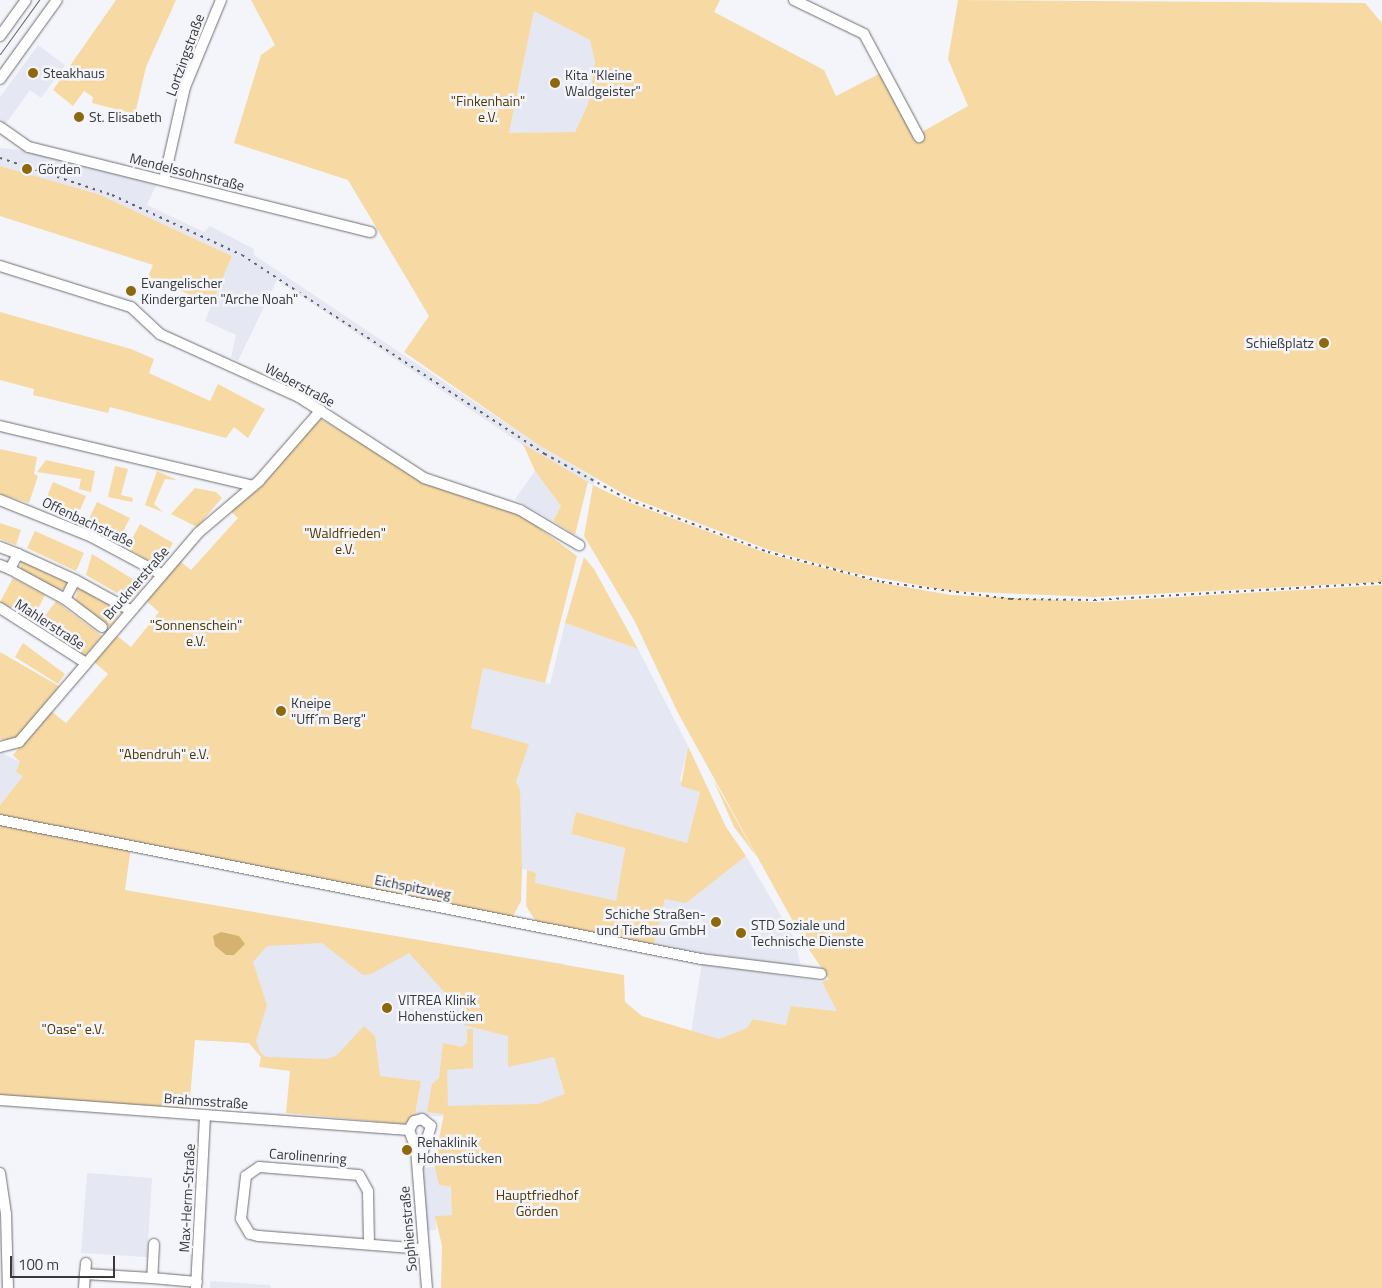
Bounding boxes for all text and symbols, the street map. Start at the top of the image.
street label: Lortzingstraße [162,12,208,98]
place label: Steakhaus [43,65,105,81]
marker: Steakhaus [27,67,39,79]
place label: Kita "Kleine Waldgeister" [565,67,641,100]
marker: Kita "Kleine Waldgeister" [549,77,561,89]
park label: "Finkenhain" e.V. [451,93,525,125]
place label: St. Elisabeth [89,109,162,125]
marker: St. Elisabeth [73,111,85,123]
street label: Mendelssohnstraße [128,150,246,194]
place label: Görden [38,161,81,177]
marker: Görden [20,162,34,176]
place label: Evangelischer Kindergarten "Arche Noah" [141,275,298,308]
marker: Evangelischer Kindergarten "Arche Noah" [125,285,137,297]
place label: Schießplatz [1246,335,1314,351]
marker: Schießplatz [1318,337,1330,349]
street label: Weberstraße [262,360,338,410]
street label: Offenbachstraße [39,493,137,551]
park label: "Waldfrieden" e.V. [304,525,386,558]
street label: Brucknerstraße [100,543,172,623]
street label: Mahlerstraße [12,595,88,653]
park label: "Sonnenschein" e.V. [150,617,242,650]
place label: Kneipe "Uff´m Berg" [291,695,366,728]
marker: Kneipe "Uff´m Berg" [275,705,287,717]
park label: "Abendruh" e.V. [119,746,209,762]
street label: Eichspitzweg [373,871,453,903]
place label: Schiche Straßen- und Tiefbau GmbH [596,906,706,939]
marker: Schiche Straßen- und Tiefbau GmbH [710,916,722,928]
place label: STD Soziale und Technische Dienste [751,917,864,950]
marker: STD Soziale und Technische Dienste [735,927,747,939]
place label: VITREA Klinik Hohenstücken [398,992,483,1024]
marker: VITREA Klinik Hohenstücken [380,1001,394,1015]
park label: "Oase" e.V. [42,1021,104,1037]
street label: Brahmsstraße [163,1090,249,1112]
place label: Rehaklinik Hohenstücken [417,1134,502,1166]
street label: Max-Herm-Straße [176,1143,198,1253]
marker: Rehaklinik Hohenstücken [401,1144,413,1156]
street label: Carolinenring [269,1145,347,1167]
street label: Sophienstraße [396,1185,420,1273]
park label: Hauptfriedhof Görden [496,1187,578,1220]
scale bar [12,1246,118,1278]
text: 100 m [18,1253,59,1276]

